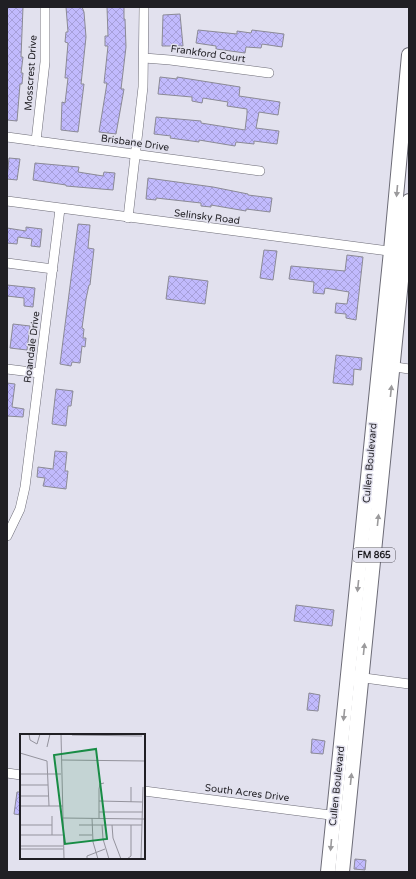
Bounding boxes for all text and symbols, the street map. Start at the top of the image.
street label: Mosscrest Drive [22,34,40,111]
street label: Frankford Court [170,43,246,65]
street label: Brisbane Drive [100,132,170,154]
one-way arrow [393,185,400,197]
street label: Selinsky Road [173,207,241,227]
street label: Roandale Drive [22,310,42,384]
one-way arrow [388,385,394,397]
street label: Cullen Boulevard [361,422,379,504]
one-way arrow [374,514,381,526]
road number: FM 865 [353,548,395,562]
one-way arrow [354,580,361,592]
one-way arrow [361,643,368,655]
one-way arrow [341,709,347,721]
inset map [20,734,145,859]
street label: Cullen Boulevard [327,745,347,827]
one-way arrow [348,773,355,785]
street label: South Acres Drive [204,782,290,804]
one-way arrow [328,839,334,851]

